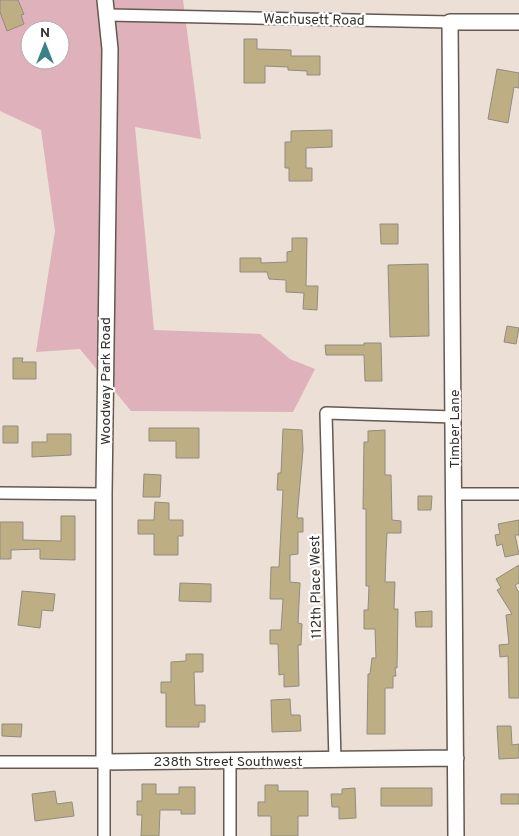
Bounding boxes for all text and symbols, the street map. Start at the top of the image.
street label: Wachusett Road [263,11,365,30]
north arrow [20,20,70,70]
text: N [40,25,50,42]
street label: Woodway Park Road [98,317,115,445]
street label: Timber Lane [447,389,464,469]
street label: 112th Place West [307,535,326,639]
street label: 238th Street Southwest [154,754,302,771]

